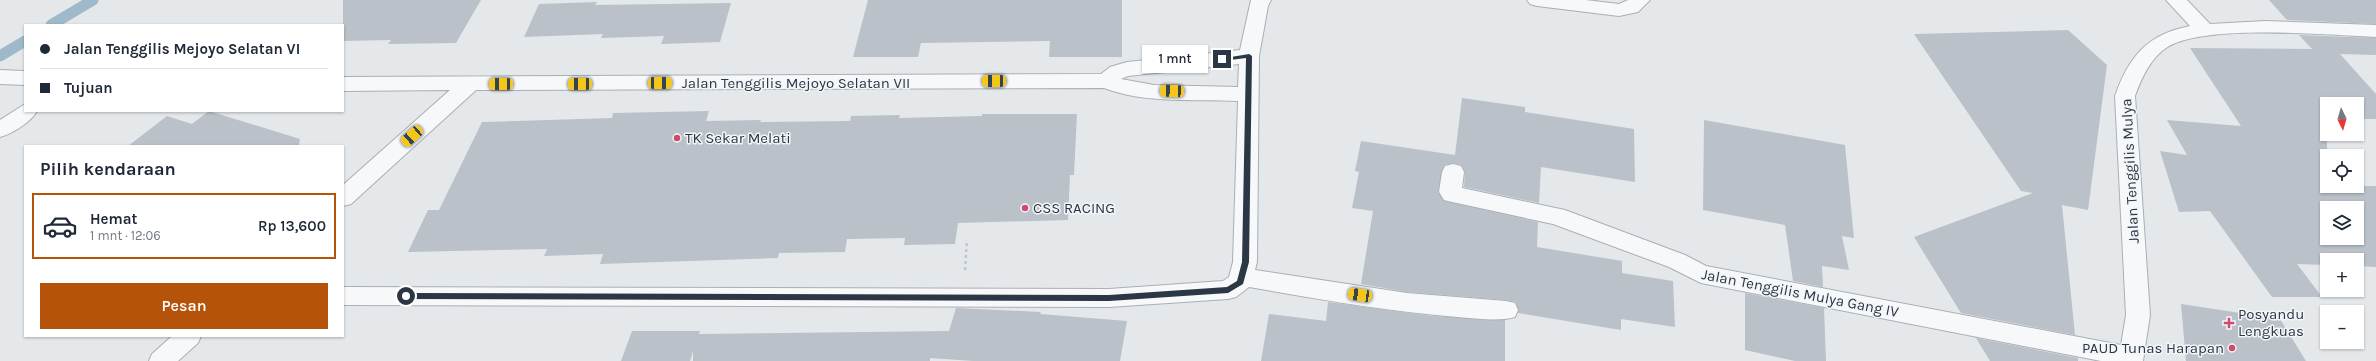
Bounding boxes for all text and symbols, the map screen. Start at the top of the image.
text: Jalan Tenggilis Mejoyo Selatan VI [64,40,300,58]
callout: 1 mnt [1142,45,1208,73]
route end [1213,50,1231,68]
text: 1 mnt [1158,51,1192,66]
street label: Jalan Tenggilis Mejoyo Selatan VII [682,74,910,92]
car [982,75,1006,87]
car [648,77,672,89]
car [489,78,513,90]
car [568,78,592,90]
text: Tujuan [64,79,113,97]
car [1160,85,1184,97]
north arrow [2320,97,2364,141]
map controls [2320,97,2364,349]
street label: Jalan Tenggilis Mulya [2117,98,2143,244]
car [399,124,425,148]
place label: TK Sekar Melati [685,129,791,147]
marker: TK Sekar Melati [672,133,682,143]
button: locate [2320,149,2364,193]
text: Pilih kendaraan [40,158,176,180]
place label: CSS RACING [1033,199,1115,217]
button: layers [2320,201,2364,245]
marker: CSS RACING [1020,203,1030,213]
icon: car [42,208,78,244]
text: Hemat [90,210,137,228]
text: Rp 13,600 [258,217,326,235]
text: 1 mnt · 12:06 [90,228,161,243]
button: + [2320,253,2364,297]
street label: Jalan Tenggilis Mulya Gang IV [1700,265,1901,321]
button: Pesan [40,283,328,329]
route start [397,287,415,305]
car [1347,287,1373,303]
place label: Posyandu Lengkuas [2238,305,2304,340]
button: − [2320,305,2364,349]
marker: Posyandu Lengkuas [2223,317,2235,329]
place label: PAUD Tunas Harapan [2082,339,2224,357]
marker: PAUD Tunas Harapan [2227,343,2237,353]

